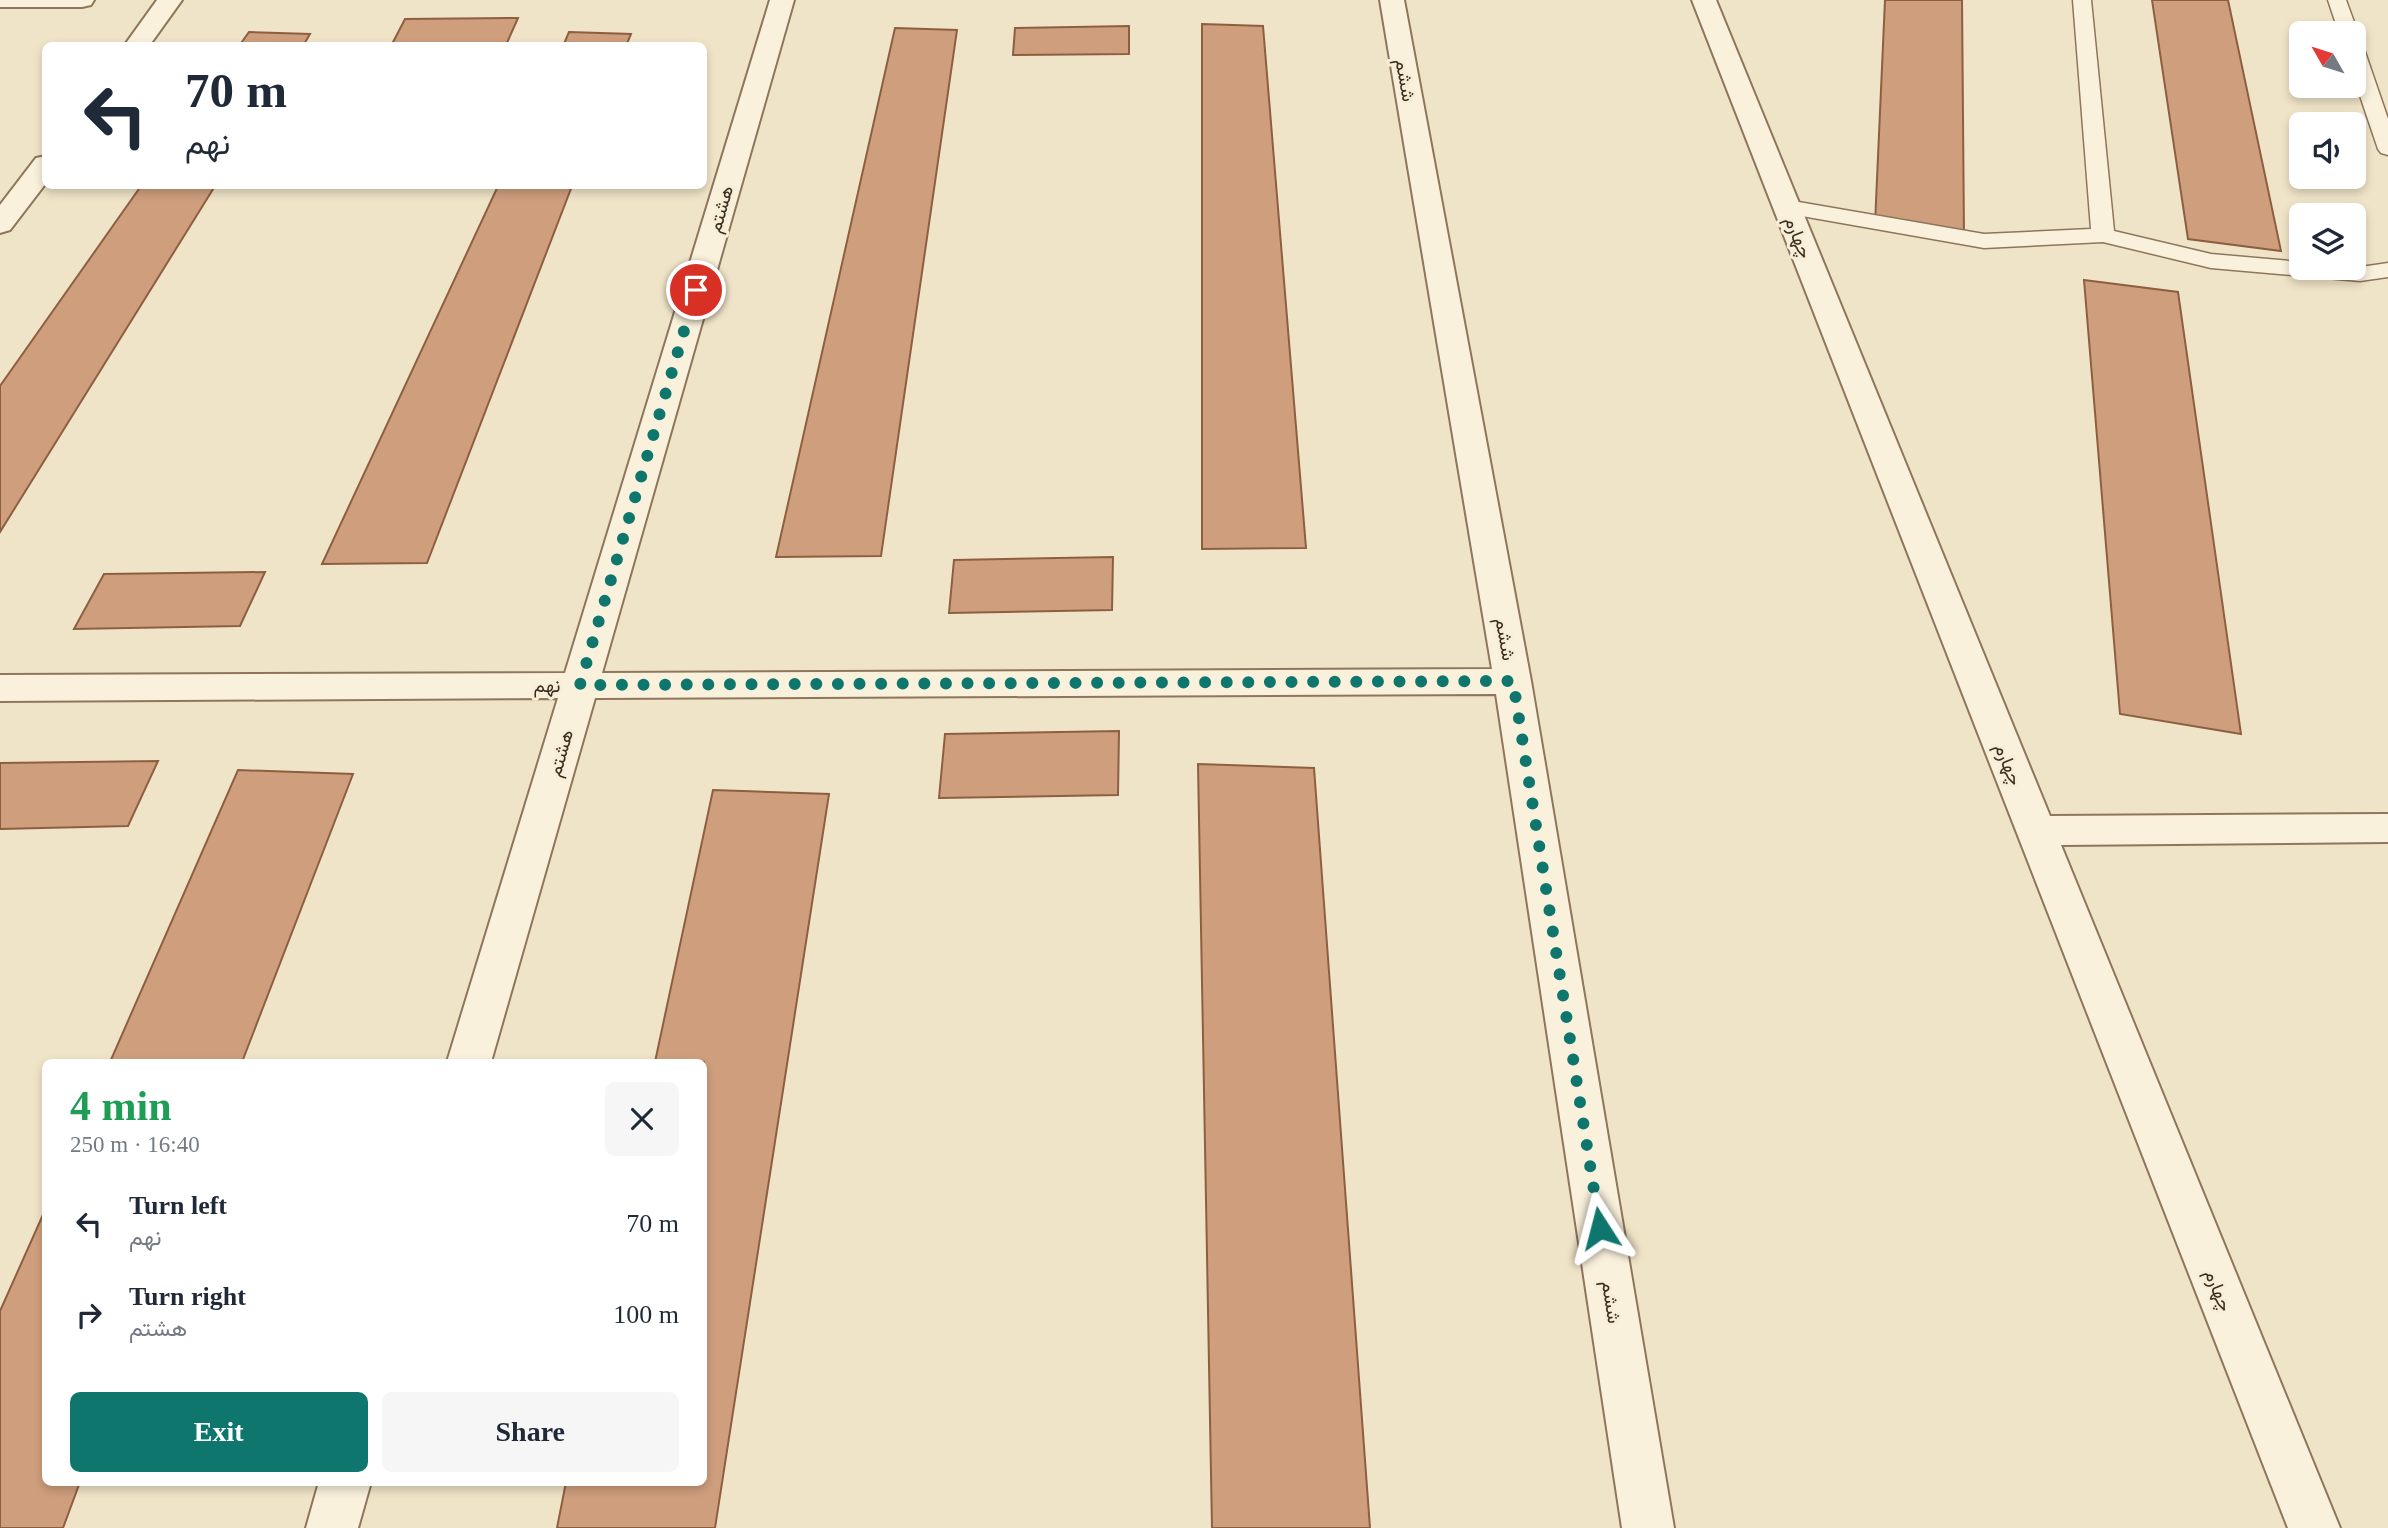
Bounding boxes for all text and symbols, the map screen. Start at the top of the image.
north arrow [2289,21,2366,98]
map controls [2289,21,2366,280]
street label: ششم [1389,57,1420,103]
text: 70 m [185,63,287,118]
icon: left [70,70,161,161]
button: sound [2289,112,2366,189]
text: نهم [185,125,230,161]
street label: هشتم [704,183,739,236]
button: layers [2289,203,2366,280]
street label: چهارم [1778,213,1816,262]
pin [666,260,726,320]
icon: arrive [677,271,715,309]
street label: ششم [1489,616,1520,662]
street label: نهم [534,675,560,698]
street label: هشتم [544,727,579,780]
street label: چهارم [1988,740,2026,789]
button: close [605,1082,679,1156]
text: 4 min [70,1083,172,1129]
text: 250 m · 16:40 [70,1132,200,1157]
text: Turn left [129,1191,227,1220]
position arrow [1563,1191,1637,1265]
icon: left [70,1205,108,1243]
text: 70 m [626,1209,679,1238]
text: نهم [129,1225,162,1250]
street label: چهارم [2198,1266,2236,1315]
street label: ششم [1596,1279,1625,1325]
text: Turn right [129,1282,246,1311]
icon: right [70,1296,108,1334]
text: 100 m [613,1300,679,1329]
text: هشتم [129,1316,187,1341]
button: Exit [70,1392,368,1472]
button: Share [382,1392,679,1472]

